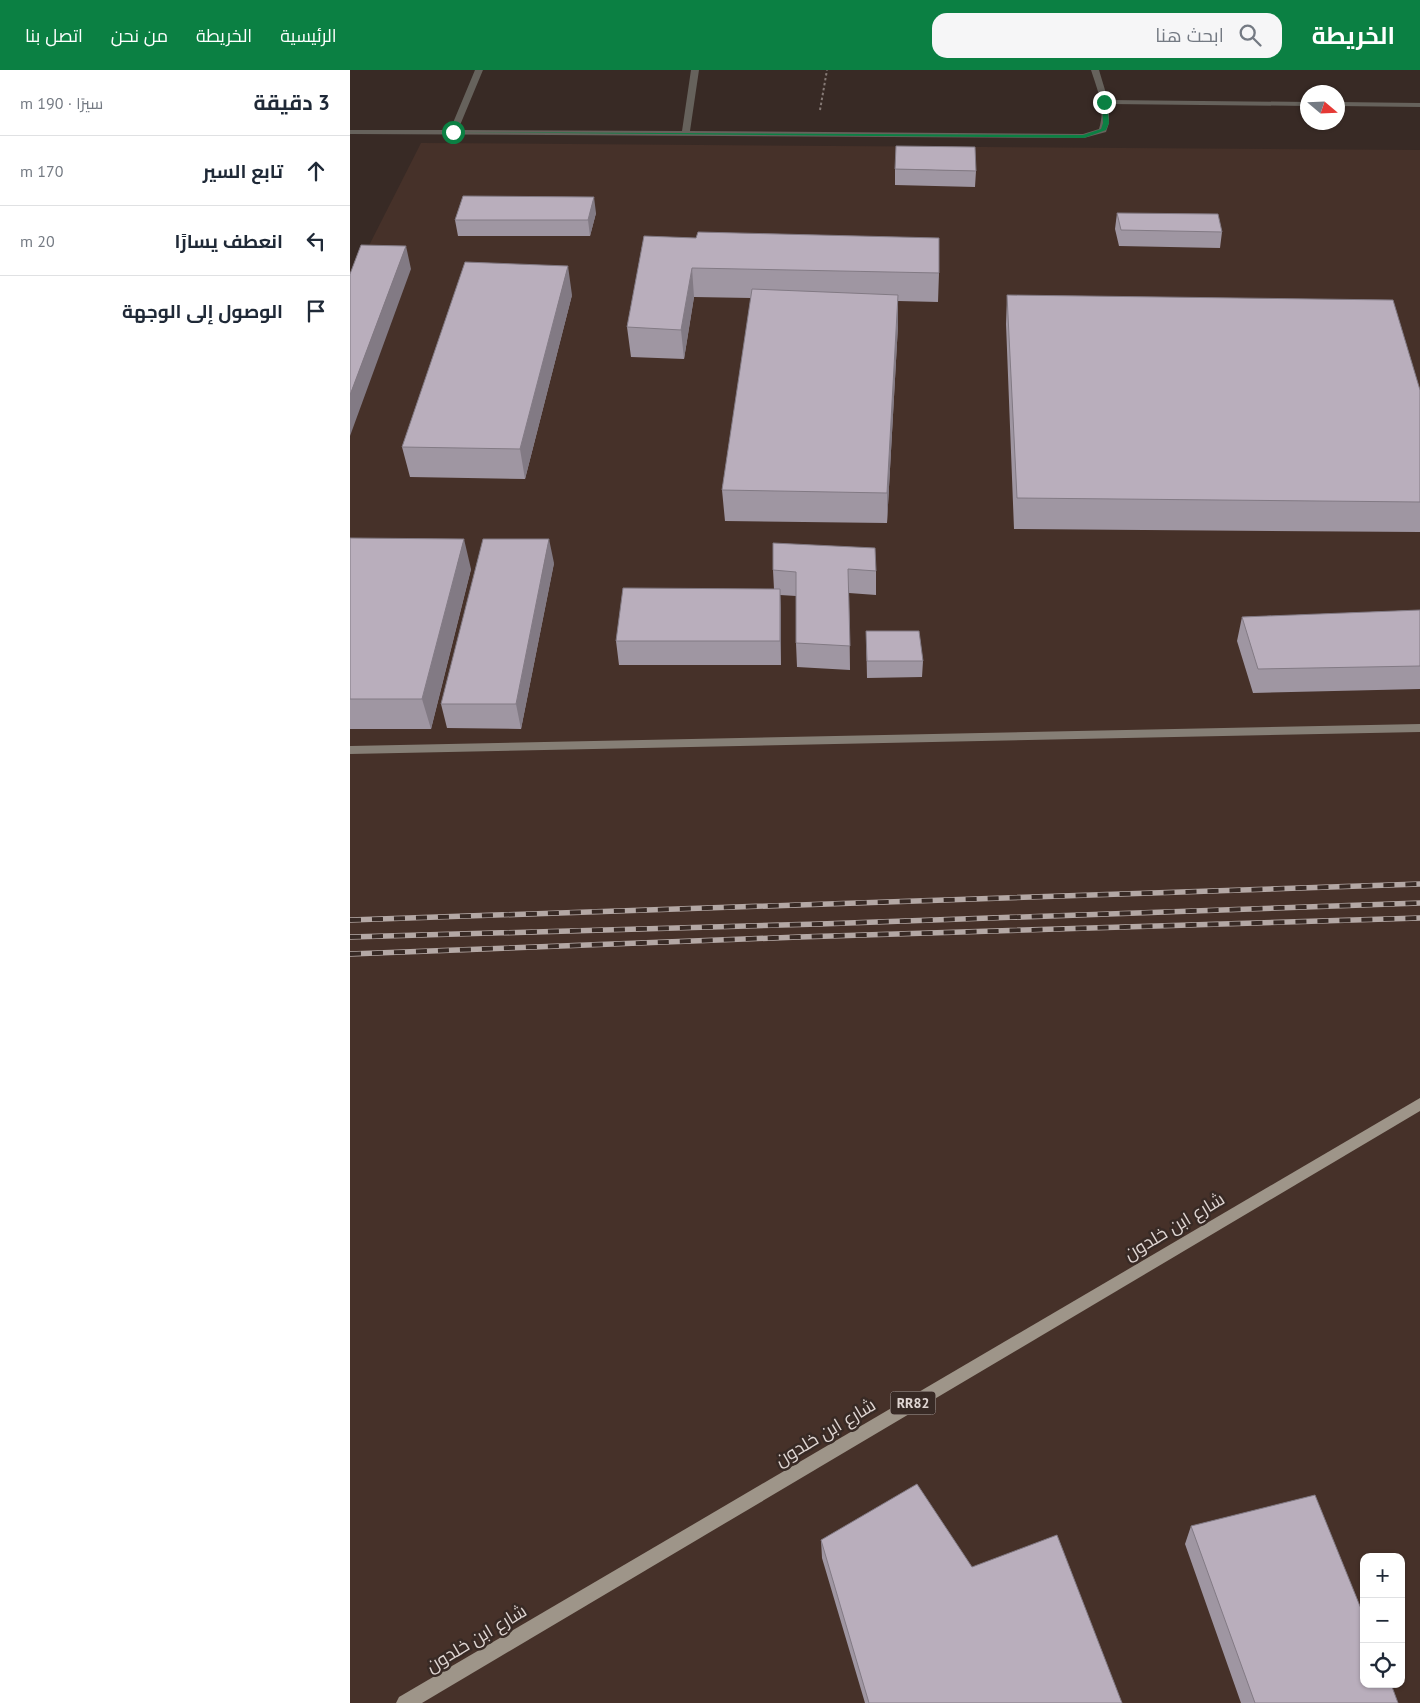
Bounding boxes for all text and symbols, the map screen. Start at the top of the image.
search box [932,13,1282,58]
text: الخريطة [1312,20,1395,51]
icon: search [1236,21,1264,49]
text: ابحث هنا [1155,23,1224,47]
text: اتصل بنا [25,24,83,47]
text: من نحن [111,24,168,47]
text: الخريطة [196,24,252,47]
text: الرئيسية [280,24,337,47]
north arrow [1300,85,1345,130]
text: 3 دقيقة [253,89,330,116]
route end [1093,91,1116,114]
text: سيرًا · 190 m [20,93,103,113]
route start [442,121,465,144]
icon: ahead [302,157,330,185]
text: تابع السير [203,159,283,183]
text: 170 m [20,161,63,181]
icon: left [302,227,330,255]
text: انعطف يسارًا [175,229,283,253]
text: 20 m [20,231,55,251]
icon: arrive [302,297,330,325]
text: الوصول إلى الوجهة [122,299,283,323]
street label: شارع ابن خلدون [1119,1187,1229,1266]
road number: RR82 [890,1392,936,1415]
street label: شارع ابن خلدون [770,1393,880,1472]
map controls [1360,1553,1405,1688]
button: + [1360,1553,1405,1598]
button: − [1360,1598,1405,1643]
street label: شارع ابن خلدون [421,1599,531,1678]
button: locate [1360,1643,1405,1688]

